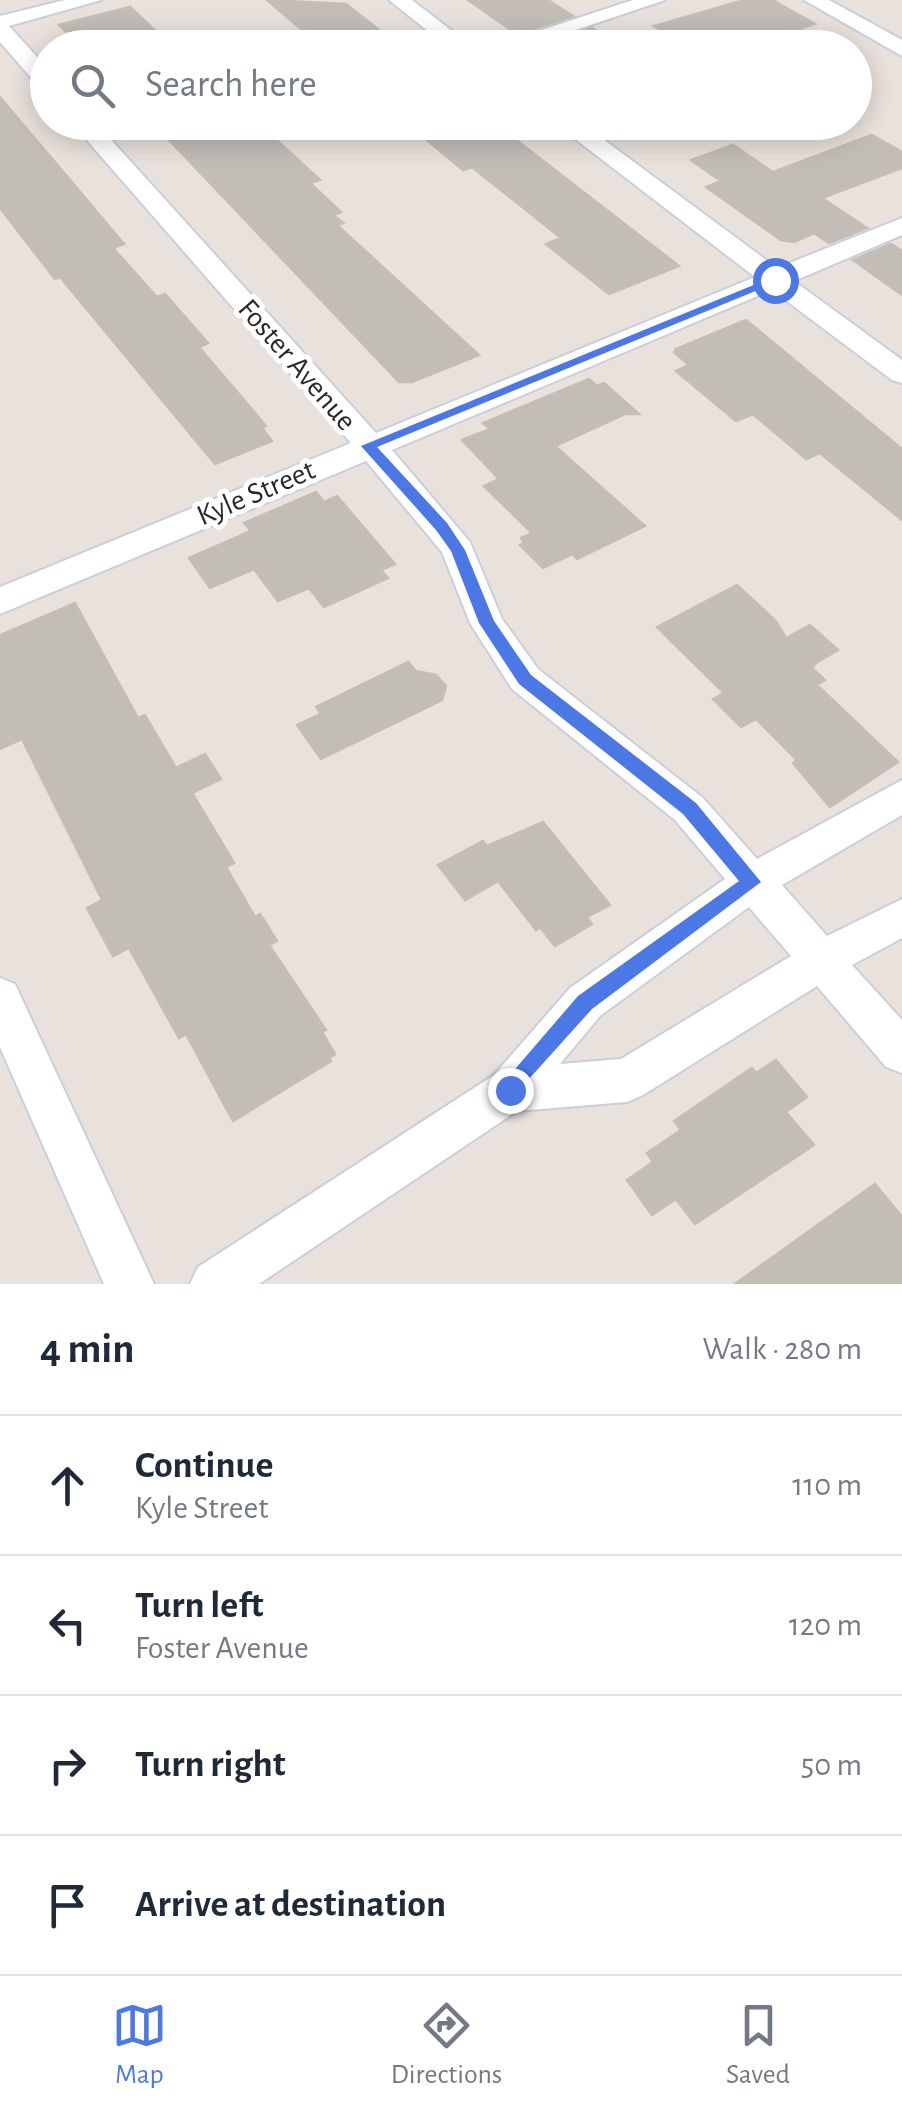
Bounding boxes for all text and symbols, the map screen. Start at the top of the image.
search box [30,30,872,140]
icon: search [65,58,120,113]
text: Search here [145,66,317,104]
route start [753,258,799,304]
street label: Foster Avenue [232,294,362,436]
street label: Kyle Street [192,455,320,531]
route end [488,1068,534,1114]
text: 4 min [40,1328,135,1370]
text: Walk · 280 m [702,1333,862,1365]
text: Continue [135,1447,273,1485]
icon: ahead [40,1458,95,1513]
text: 110 m [792,1469,862,1501]
text: Kyle Street [135,1492,269,1524]
text: Turn left [135,1587,263,1625]
icon: left [40,1598,95,1653]
text: 120 m [789,1609,862,1641]
text: Foster Avenue [135,1632,309,1664]
icon: right [40,1738,95,1793]
text: Turn right [135,1746,285,1784]
text: 50 m [801,1749,862,1781]
icon: arrive [40,1878,95,1933]
text: Arrive at destination [135,1886,446,1924]
tab: Map [112,1998,167,2092]
tab: Directions [391,1998,502,2092]
tab: Saved [726,1998,790,2092]

